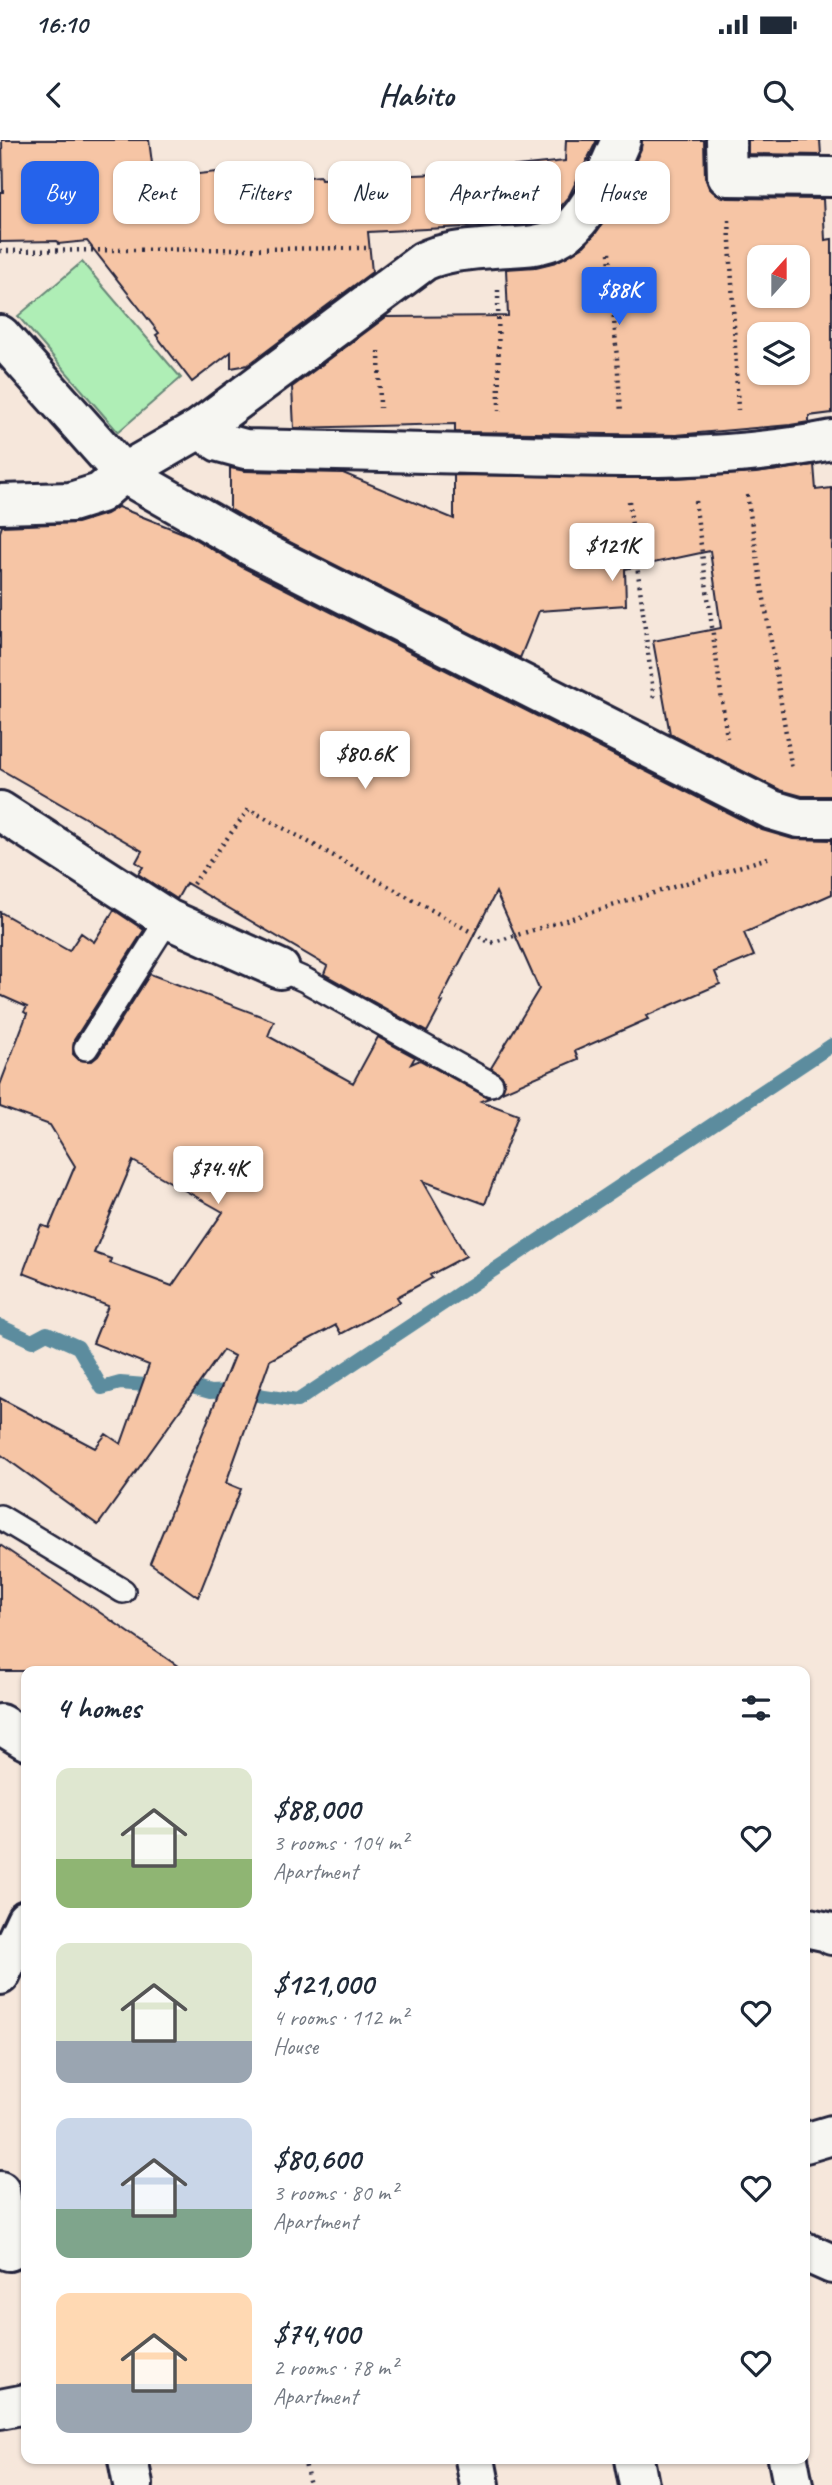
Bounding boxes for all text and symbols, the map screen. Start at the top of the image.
text: 16:10 [35,8,88,41]
text: Habito [378,74,454,115]
icon: back [35,76,73,114]
icon: search [759,76,797,114]
chip: Buy [21,161,99,224]
chip: Rent [113,161,200,224]
chip: Filters [214,161,314,224]
chip: New [328,161,411,224]
chip: Apartment [425,161,561,224]
chip: House [575,161,670,224]
north arrow [747,245,810,308]
map controls [747,245,810,385]
pin: $88K [578,268,660,327]
text: $88K [598,275,640,304]
button: layers [747,322,810,385]
pin: $121K [563,524,661,583]
text: $121K [585,531,639,560]
pin: $80.6K [308,732,422,791]
text: $80.6K [336,739,394,768]
pin: $74.4K [161,1146,275,1206]
text: $74.4K [189,1154,247,1183]
text: 4 homes [56,1689,141,1727]
icon: filters [737,1689,775,1727]
text: $88,000 [273,1790,360,1828]
icon: home [112,1796,196,1880]
icon: heart [737,1819,775,1857]
text: 3 rooms · 104 m² [273,1828,408,1857]
text: Apartment [273,1857,358,1886]
text: $121,000 [273,1965,373,2003]
icon: home [112,1971,196,2055]
icon: heart [737,1994,775,2032]
text: 4 rooms · 112 m² [273,2003,408,2032]
text: House [273,2032,318,2061]
text: $80,600 [273,2140,361,2178]
icon: home [112,2146,196,2230]
icon: heart [737,2169,775,2207]
text: 3 rooms · 80 m² [273,2178,397,2207]
text: Apartment [273,2207,358,2236]
text: $74,400 [273,2315,360,2353]
icon: home [112,2321,196,2405]
icon: heart [737,2344,775,2382]
text: 2 rooms · 78 m² [273,2353,397,2382]
text: Apartment [273,2382,358,2411]

